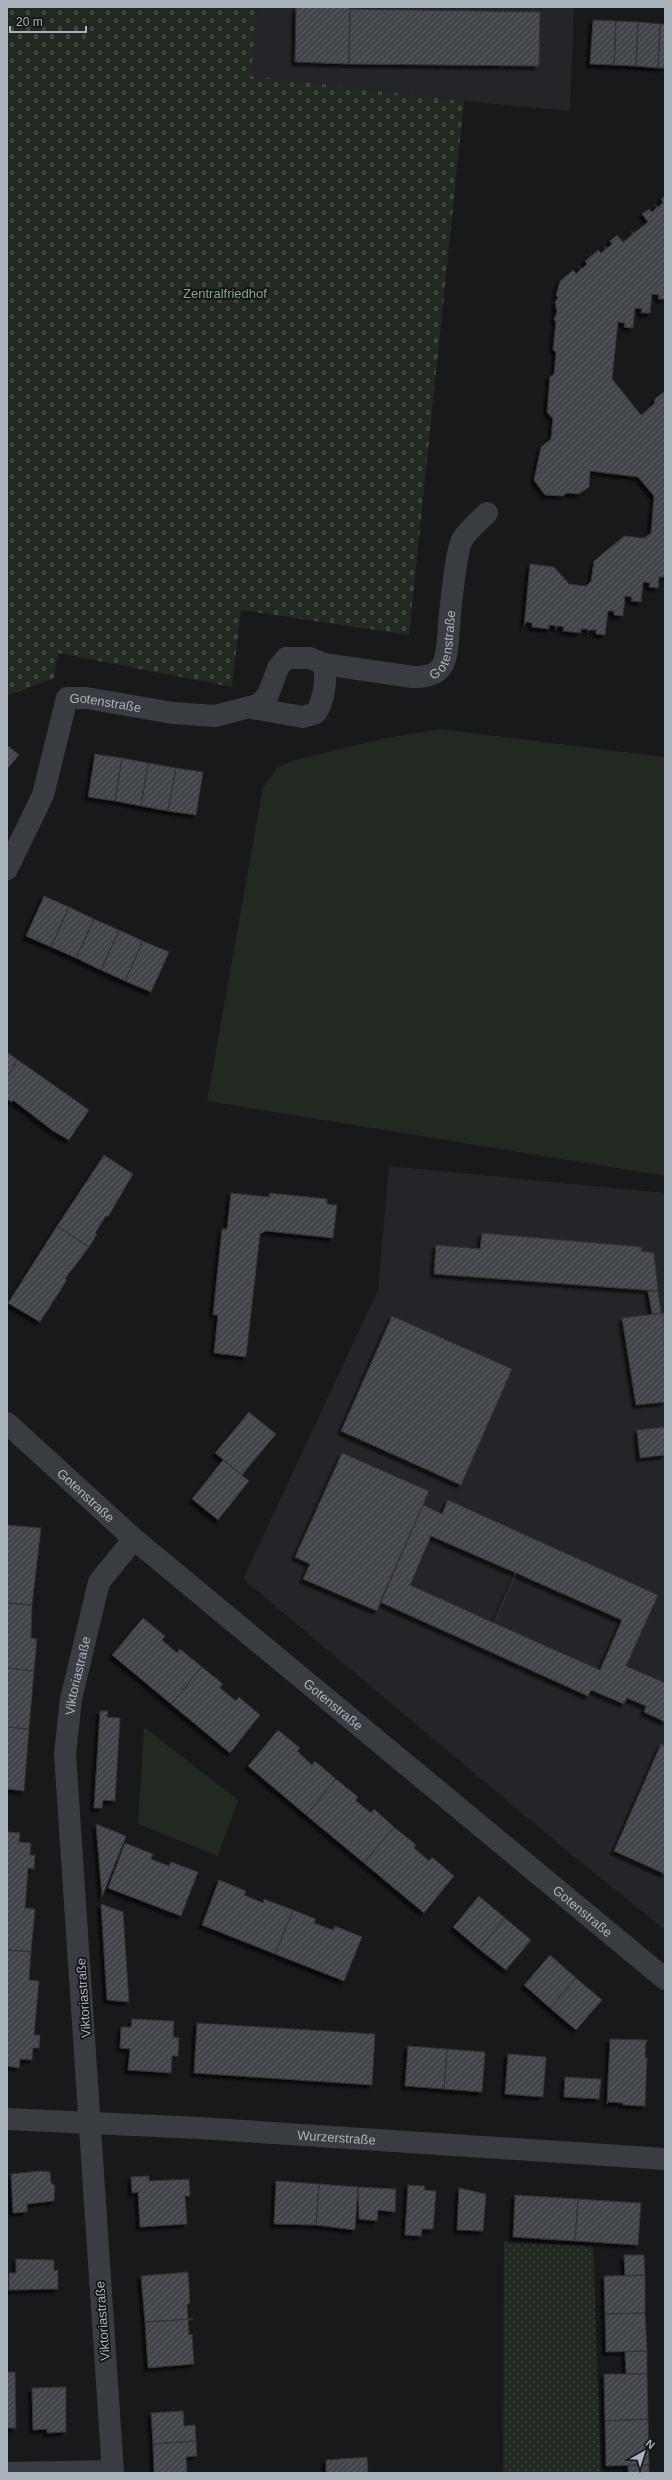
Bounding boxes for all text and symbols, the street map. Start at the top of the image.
scale bar [10,8,86,34]
text: 20 m [16,15,43,29]
park label: Zentralfriedhof [183,286,267,301]
street label: Gotenstraße [427,610,458,683]
street label: Gotenstraße [70,691,142,715]
street label: Gotenstraße [54,1466,117,1525]
street label: Viktoriastraße [62,1635,94,1716]
street label: Gotenstraße [300,1676,366,1733]
street label: Gotenstraße [550,1883,615,1940]
street label: Viktoriastraße [73,1958,94,2038]
street label: Wurzerstraße [297,2128,376,2148]
street label: Viktoriastraße [92,2281,113,2361]
north arrow [624,2432,664,2472]
text: N [643,2437,657,2451]

